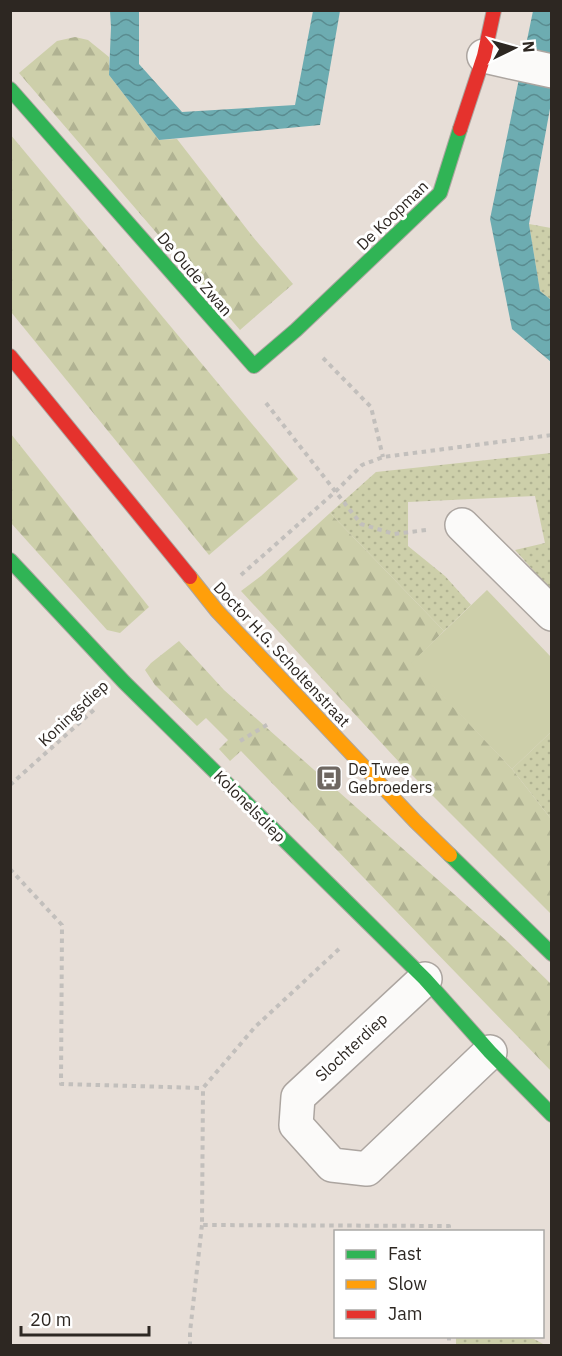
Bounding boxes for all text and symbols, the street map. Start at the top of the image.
north arrow [484,18,544,78]
text: N [518,40,539,53]
street label: De Koopman [352,176,432,254]
street label: De Oude Zwan [153,228,237,320]
street label: Doctor H.G. Scholtenstraat [209,577,355,731]
street label: Koningsdiep [34,676,112,750]
place label: De Twee Gebroeders [348,759,432,797]
bus stop icon: De Twee Gebroeders [314,763,344,793]
street label: Kolonelsdiep [210,766,290,846]
street label: Slochterdiep [311,1009,391,1085]
legend [334,1230,544,1338]
text: Fast [388,1242,422,1265]
text: Slow [388,1272,427,1295]
scale bar [21,1299,148,1337]
text: Jam [388,1302,423,1325]
text: 20 m [30,1308,72,1331]

